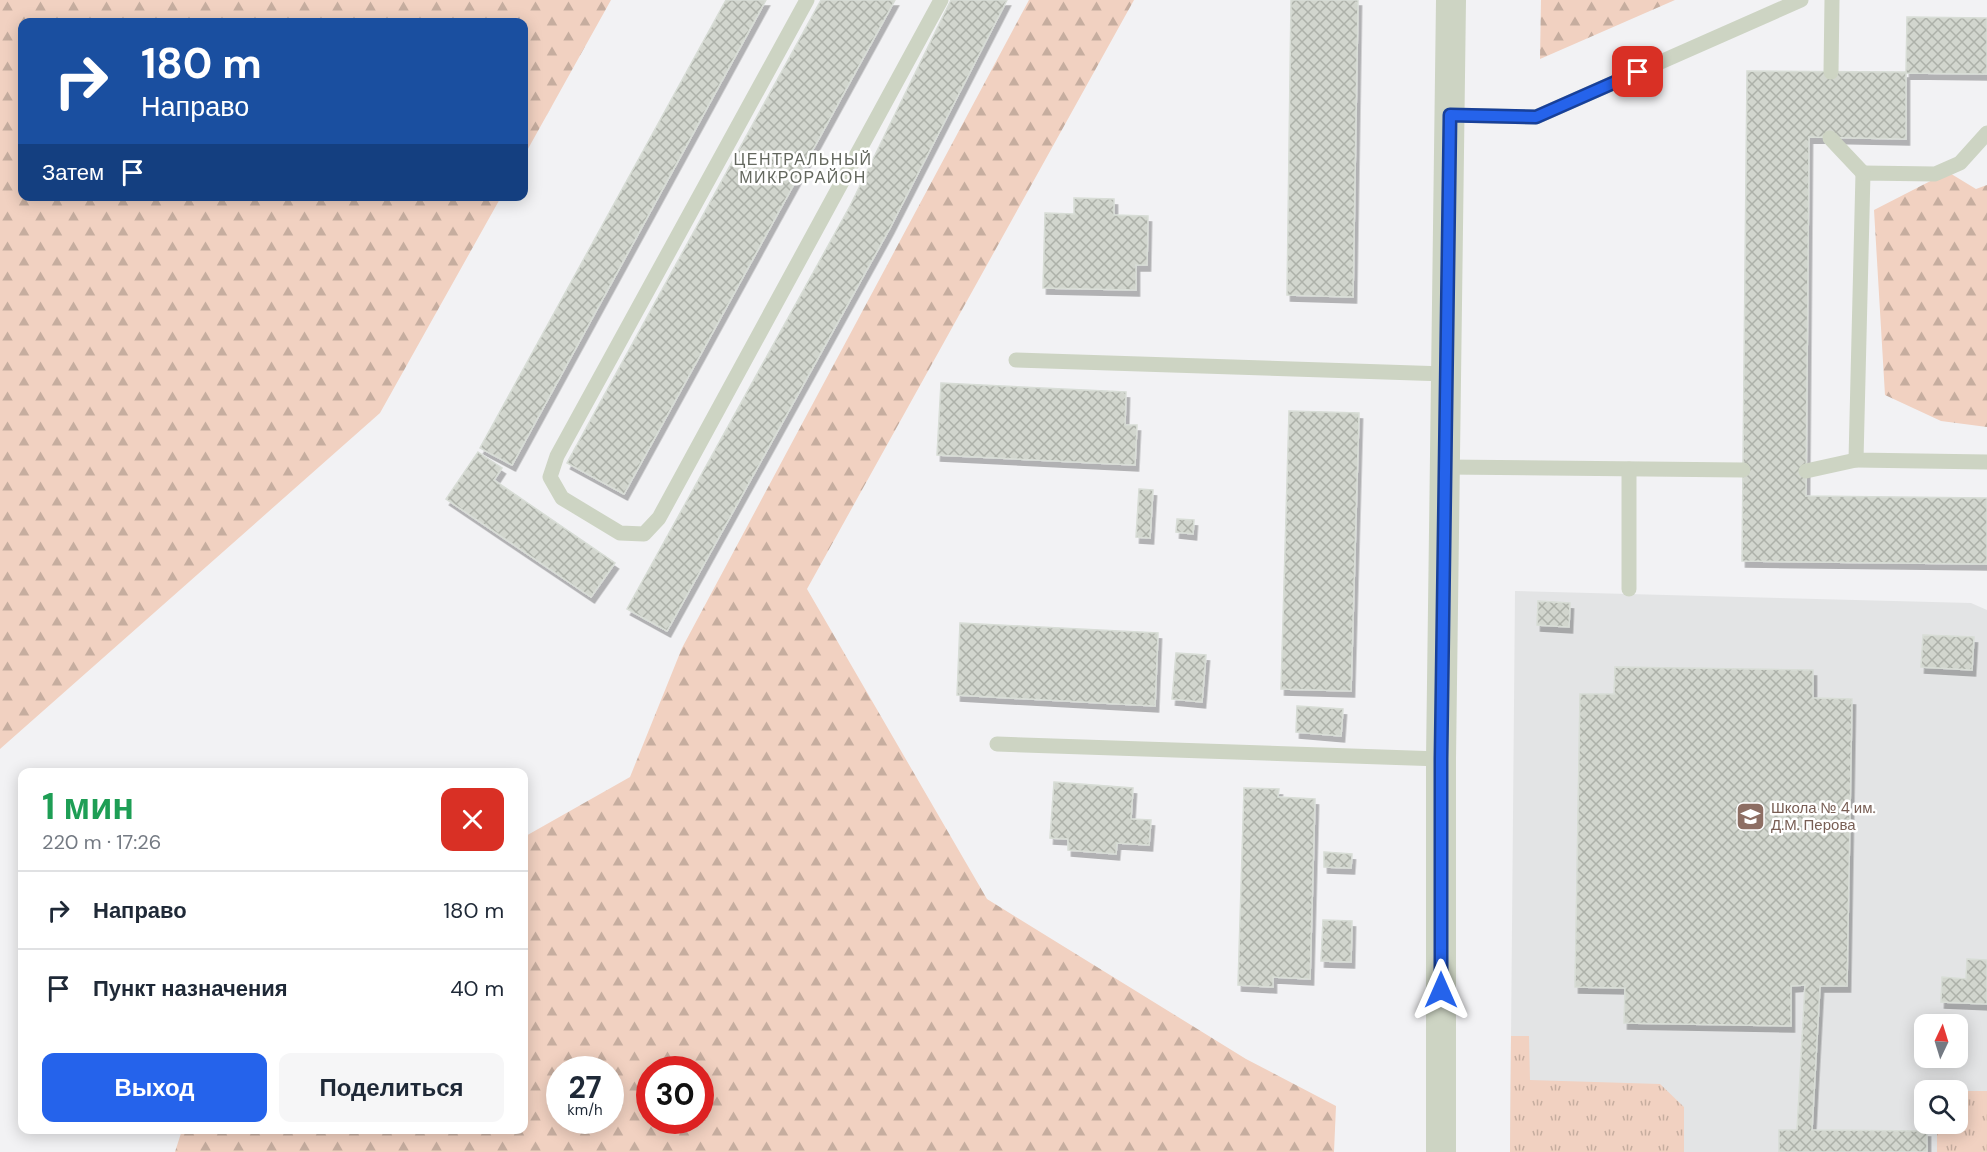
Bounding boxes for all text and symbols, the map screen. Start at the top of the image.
text: 180 m [141,36,262,91]
icon: right [42,42,120,120]
pin [1612,46,1663,97]
icon: arrive [1621,55,1654,88]
text: Направо [141,89,249,124]
district label: ЦЕНТРАЛЬНЫЙ МИКРОРАЙОН [733,149,873,188]
icon: arrive [116,156,149,189]
text: Затем [42,158,104,187]
text: 1 мин [42,783,134,830]
button: close [441,788,504,851]
place label: Школа № 4 им. Д.М. Перова [1771,798,1875,835]
school or university icon: Школа № 4 им. Д.М. Перова [1734,801,1766,833]
text: 220 m · 17:26 [42,829,161,855]
icon: right [42,894,75,927]
text: Направо [93,896,187,925]
text: 180 m [443,896,504,925]
position arrow [1409,958,1473,1022]
icon: arrive [42,972,75,1005]
text: Пункт назначения [93,974,288,1003]
text: 40 m [450,974,504,1003]
north arrow [1914,1014,1968,1068]
map controls [1914,1014,1968,1134]
button: Выход [42,1053,267,1122]
button: Поделиться [279,1053,504,1122]
speed limit sign: 30 [636,1056,714,1134]
text: 27 [568,1068,602,1107]
button: search [1914,1080,1968,1134]
text: km/h [567,1100,603,1120]

